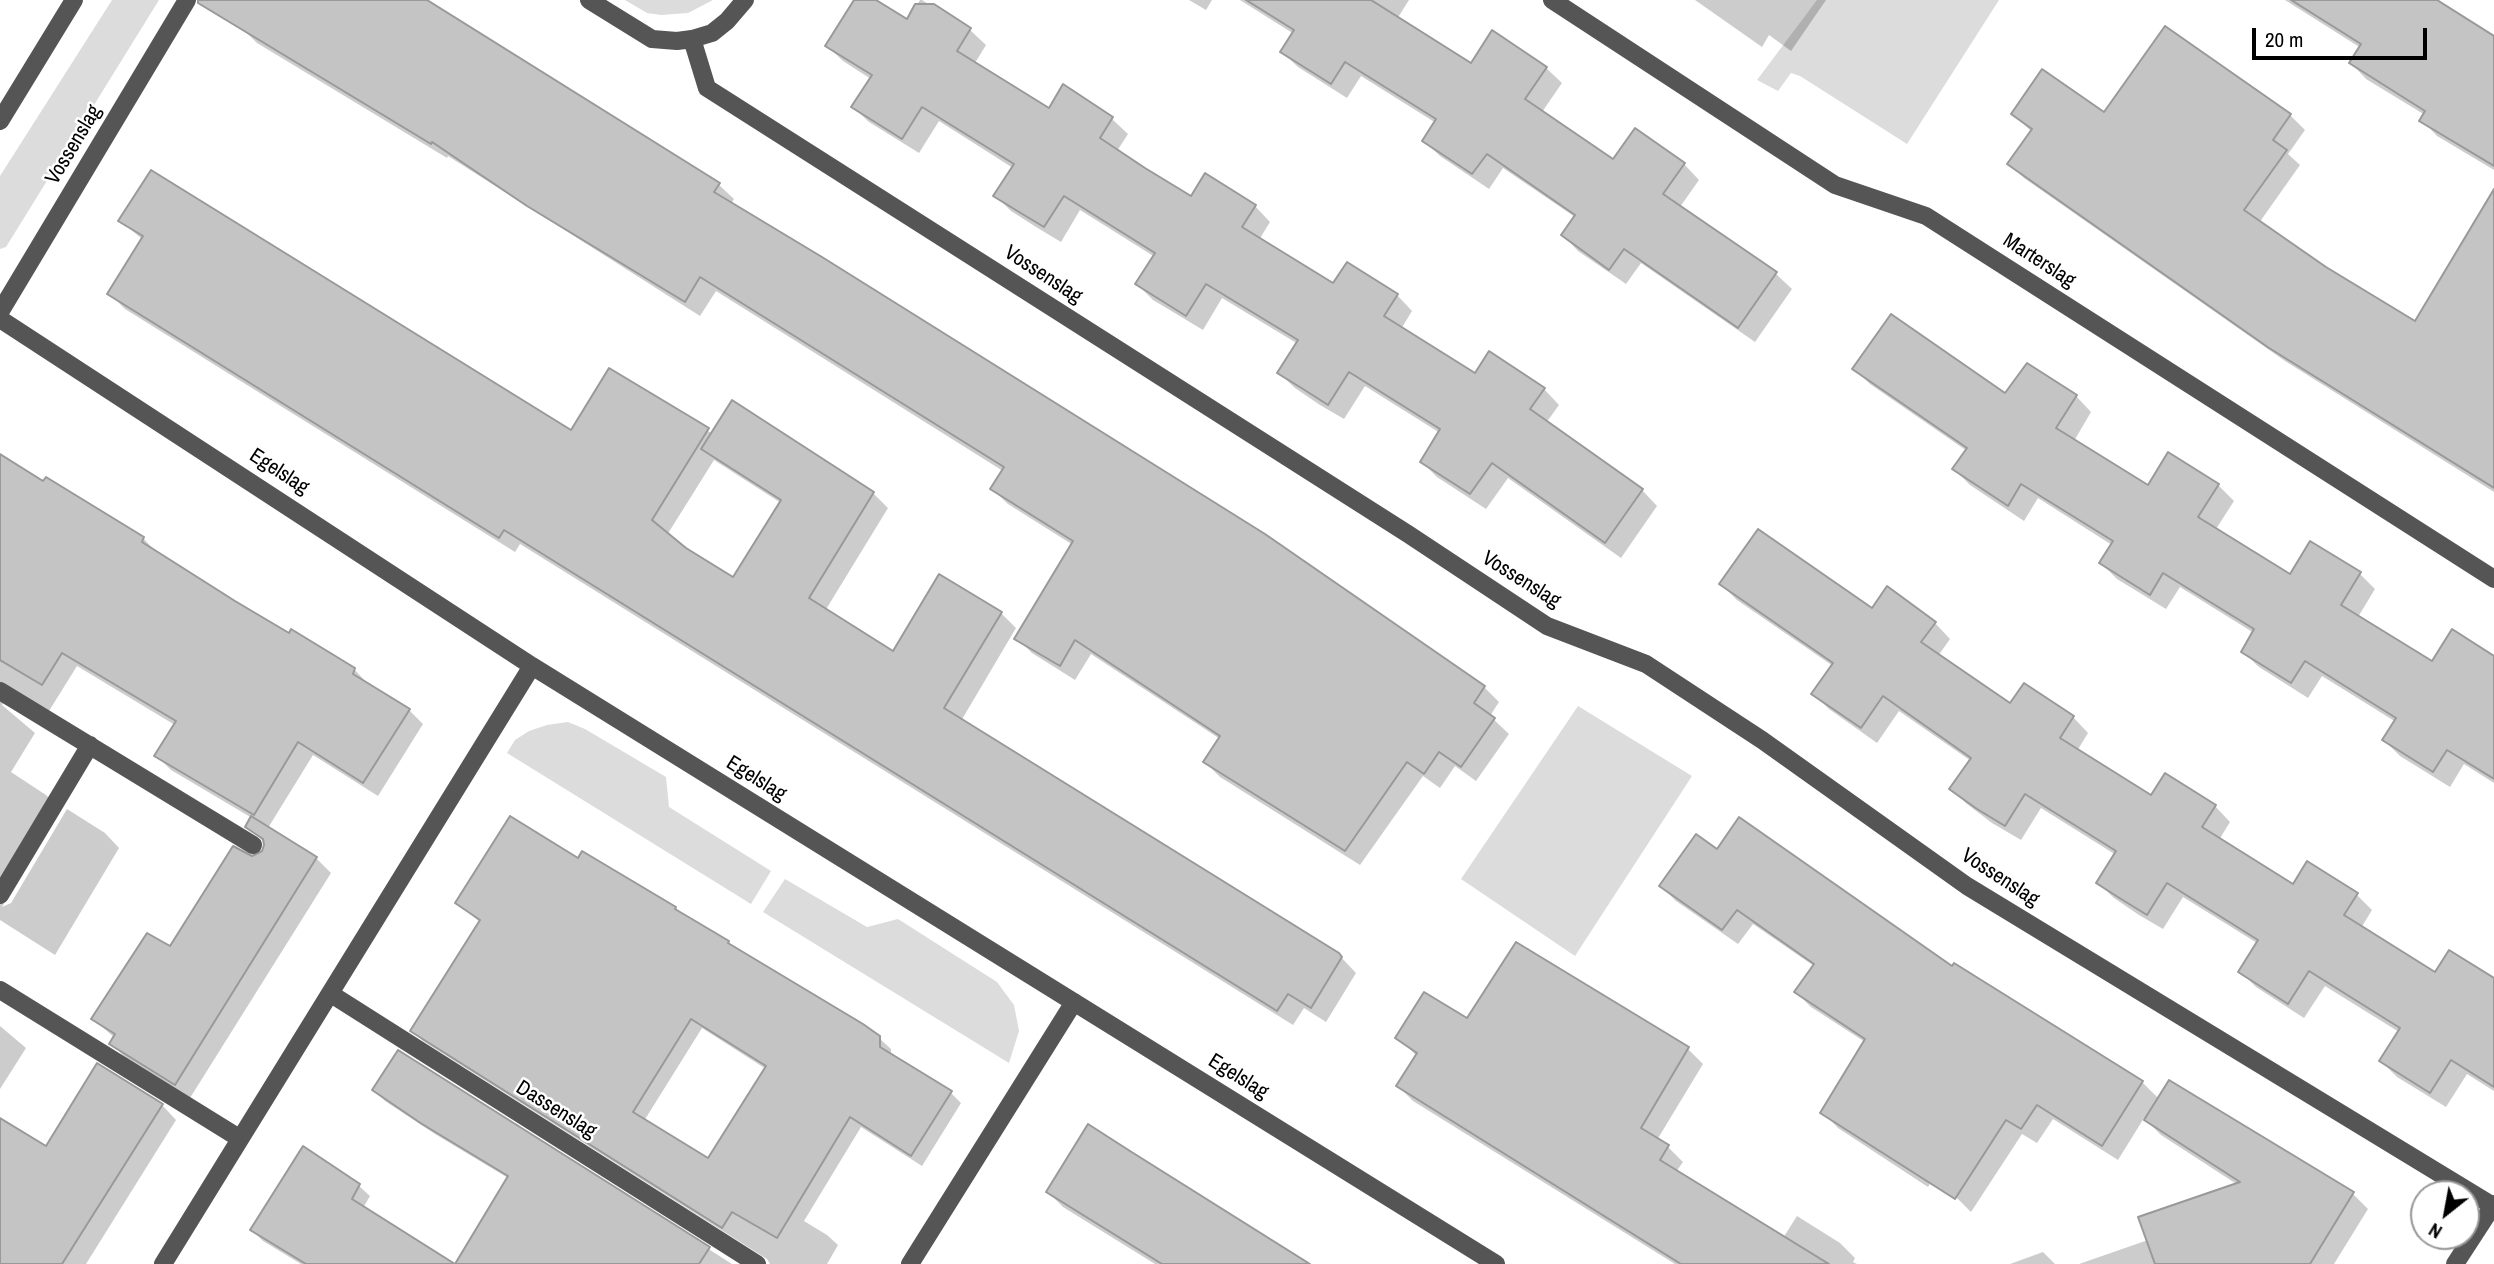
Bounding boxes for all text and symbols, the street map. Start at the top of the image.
scale bar [2256,14,2431,58]
text: 20 m [2265,25,2303,54]
street label: Vossenslag [41,101,107,189]
street label: Marterslag [1998,228,2080,294]
street label: Vossenslag [999,240,1087,310]
street label: Egelslag [244,443,314,501]
street label: Vossenslag [1477,546,1565,614]
street label: Egelslag [721,751,791,807]
street label: Vossenslag [1956,843,2044,913]
street label: Egelslag [1203,1049,1273,1105]
street label: Dassenslag [511,1075,601,1145]
north arrow [2410,1180,2480,1250]
text: N [2424,1217,2447,1245]

